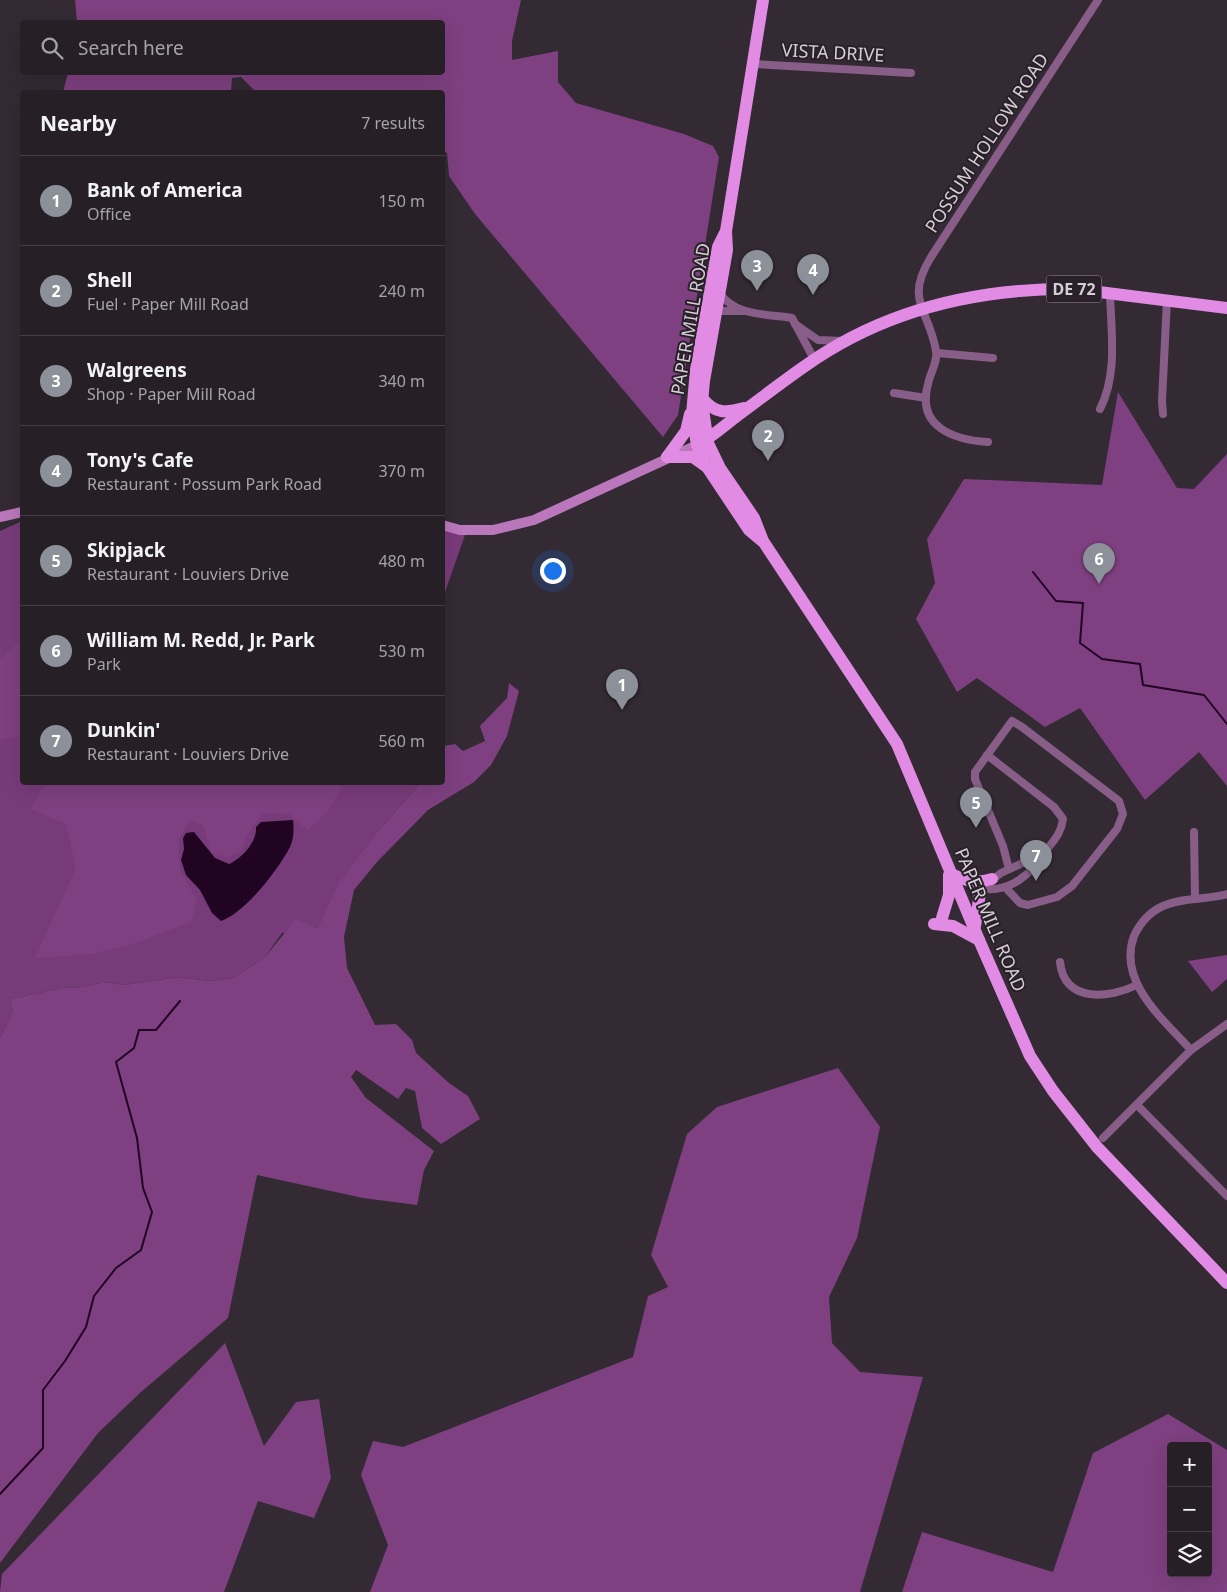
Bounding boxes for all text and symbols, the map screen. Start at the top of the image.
search box [20,20,445,75]
icon: search [38,34,66,62]
text: Search here [78,35,184,61]
street label: VISTA DRIVE [781,37,885,67]
street label: POSSUM HOLLOW ROAD [919,48,1053,237]
text: Nearby [40,109,116,137]
text: 7 results [361,112,425,134]
text: Bank of America [87,177,243,203]
text: 1 [51,190,61,212]
text: 150 m [378,190,425,212]
text: Office [87,203,131,225]
street label: PAPER MILL ROAD [665,241,715,397]
pin: 3 [741,250,773,291]
pin: 4 [797,254,829,295]
text: Shell [87,267,133,293]
road number: DE 72 [1046,276,1102,302]
text: 2 [51,280,61,302]
text: 240 m [378,280,425,302]
text: Fuel · Paper Mill Road [87,293,249,315]
text: Walgreens [87,357,187,383]
text: 3 [51,370,61,392]
text: 340 m [378,370,425,392]
text: Shop · Paper Mill Road [87,383,256,405]
pin: 2 [752,420,784,461]
text: Tony's Cafe [87,447,194,473]
text: 4 [51,460,61,482]
text: 370 m [378,460,425,482]
text: Restaurant · Possum Park Road [87,473,322,495]
text: Skipjack [87,537,166,563]
pin: 6 [1083,543,1115,584]
text: 5 [51,550,61,572]
text: 480 m [378,550,425,572]
your location [540,558,566,584]
text: Restaurant · Louviers Drive [87,563,289,585]
text: William M. Redd, Jr. Park [87,627,315,653]
text: 6 [51,640,61,662]
text: 530 m [378,640,425,662]
text: Park [87,653,121,675]
pin: 1 [606,669,638,710]
text: Dunkin' [87,717,160,743]
text: 7 [51,730,61,752]
text: 560 m [378,730,425,752]
text: Restaurant · Louviers Drive [87,743,289,765]
pin: 5 [960,787,992,828]
pin: 7 [1020,840,1052,881]
street label: PAPER MILL ROAD [950,844,1032,995]
map controls [1167,1442,1212,1577]
button: + [1167,1442,1212,1487]
button: − [1167,1487,1212,1532]
button: layers [1167,1532,1212,1577]

